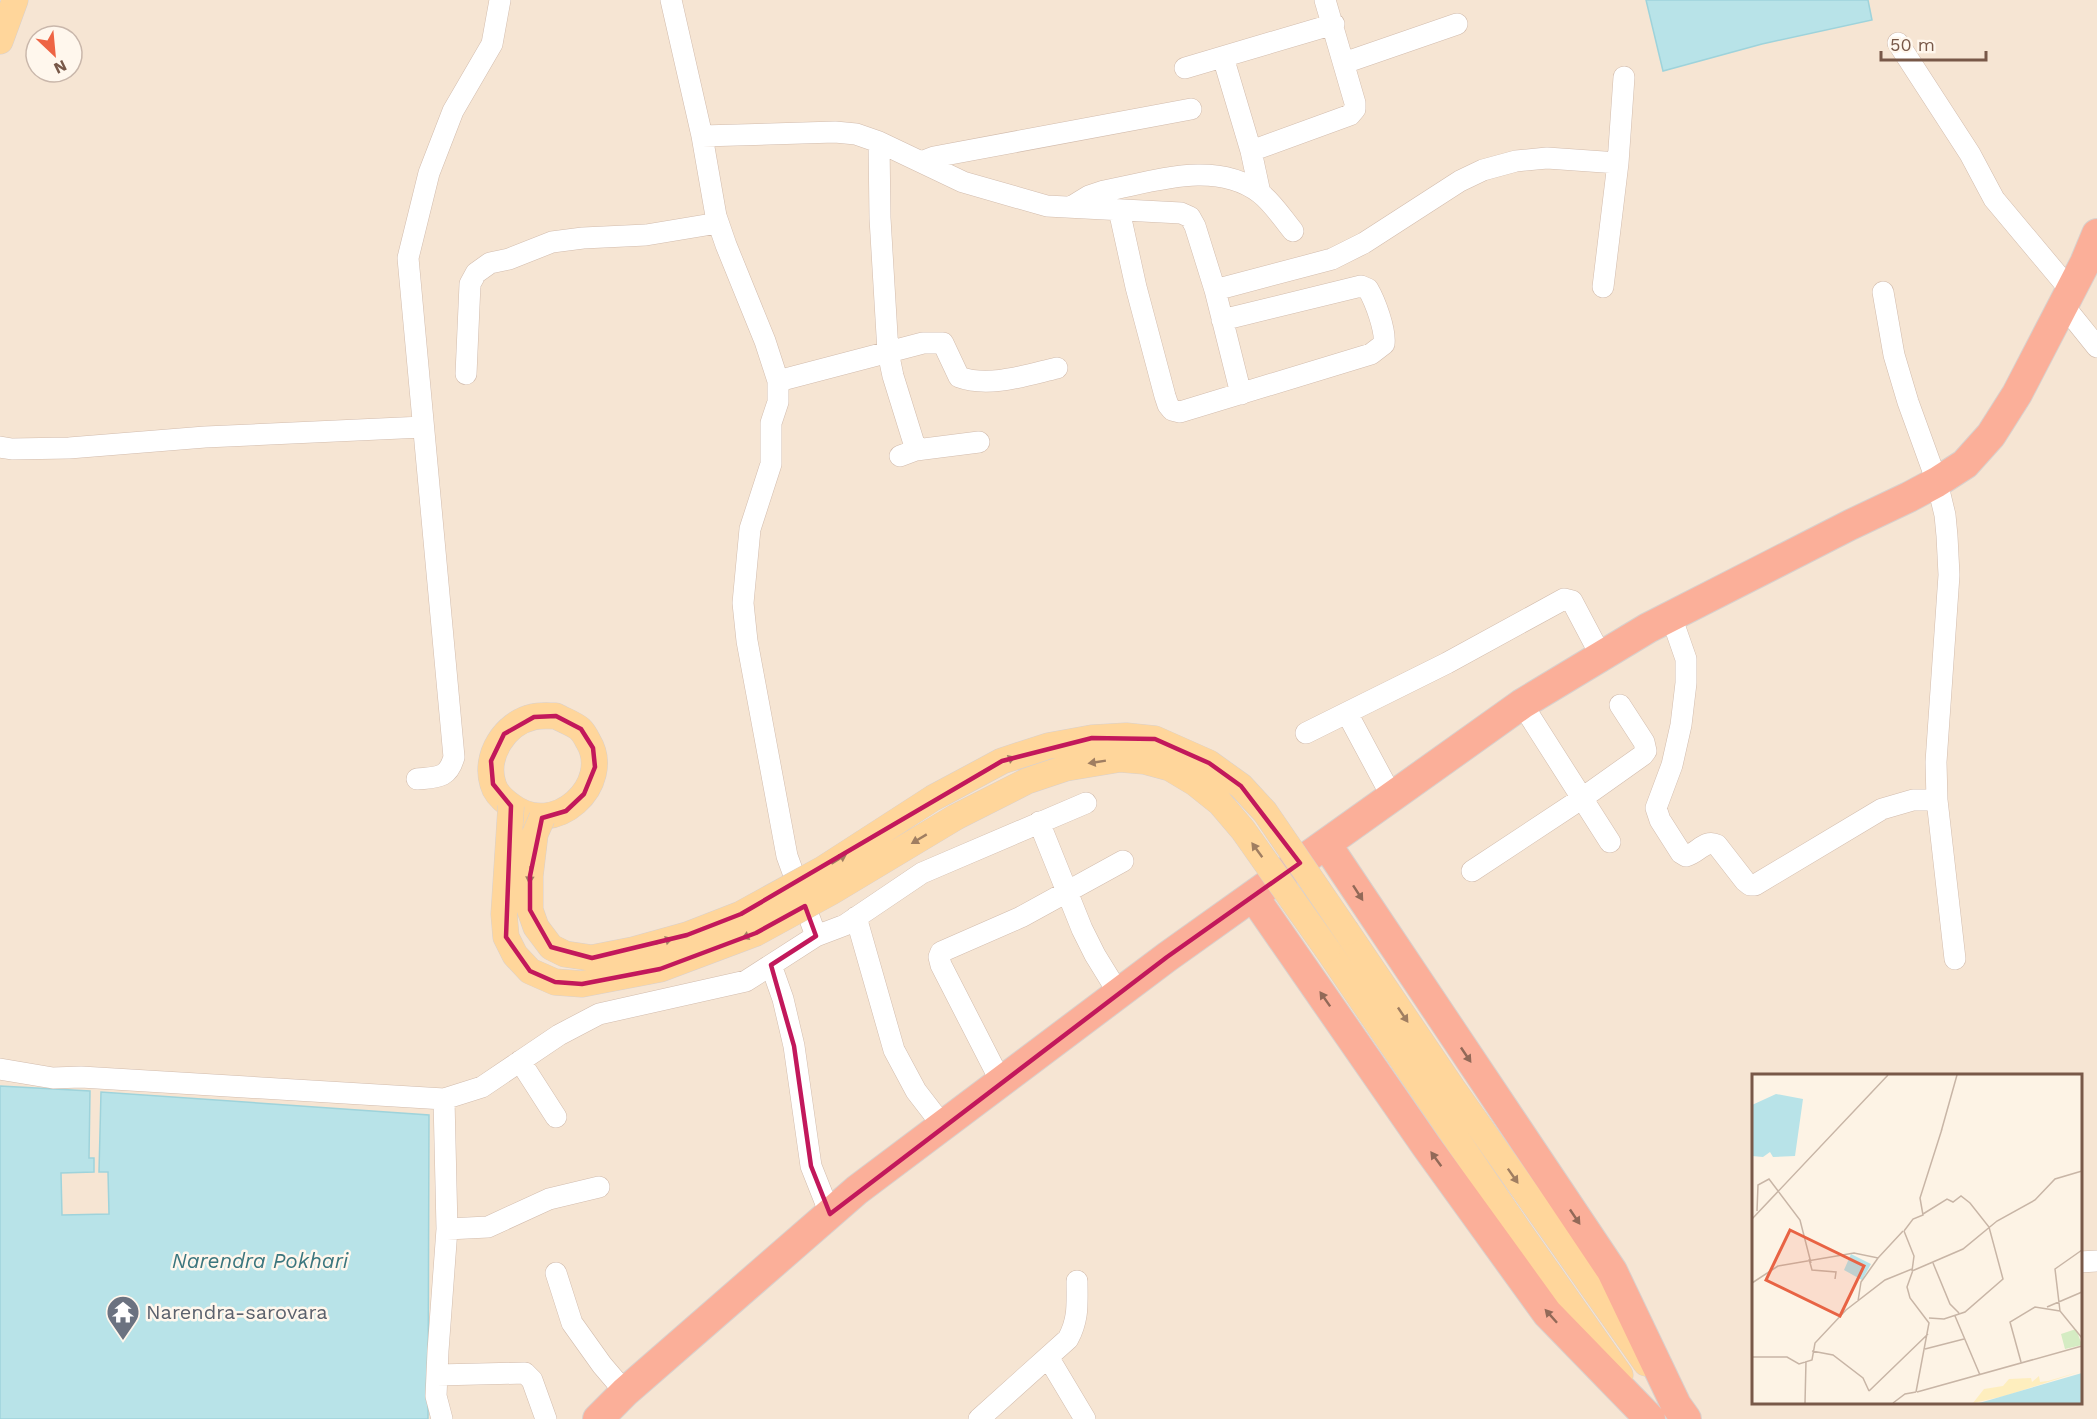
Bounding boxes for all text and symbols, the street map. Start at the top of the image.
north arrow [24,24,84,84]
scale bar [1881,24,1986,62]
text: 50 m [1890,34,1935,55]
text: N [51,56,70,78]
one-way arrow [998,754,1016,764]
one-way arrow [1087,758,1106,767]
one-way arrow [911,833,927,844]
one-way arrow [1251,842,1263,858]
one-way arrow [831,853,847,864]
one-way arrow [526,866,535,885]
one-way arrow [1352,885,1363,901]
one-way arrow [741,931,759,940]
one-way arrow [654,936,673,946]
one-way arrow [1320,991,1331,1007]
one-way arrow [1397,1007,1409,1023]
one-way arrow [1460,1047,1472,1063]
inset map [1752,1074,2082,1404]
one-way arrow [1430,1152,1442,1168]
one-way arrow [1507,1168,1519,1184]
one-way arrow [1569,1209,1580,1225]
water label: Narendra Pokhari [172,1248,349,1273]
temple icon: Narendra-sarovara [105,1294,141,1341]
place label: Narendra-sarovara [146,1300,328,1324]
one-way arrow [1544,1309,1558,1324]

